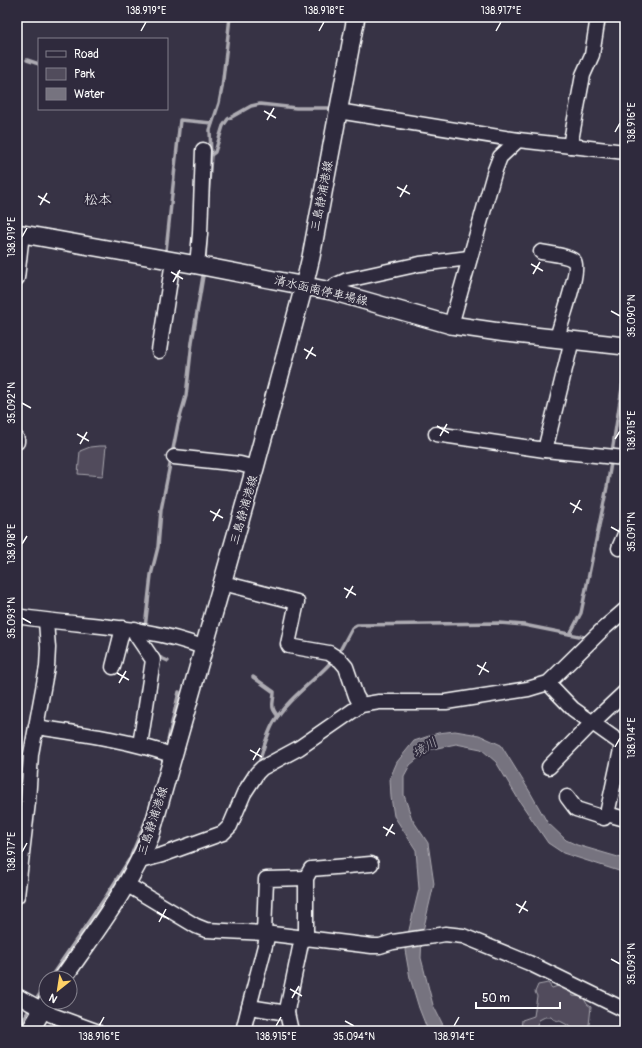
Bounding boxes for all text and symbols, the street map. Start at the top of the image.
text: 138.919°E [126,5,166,17]
text: 138.918°E [304,5,344,17]
text: 138.917°E [481,5,521,17]
legend [38,38,168,110]
text: Road [74,47,99,62]
text: Park [74,67,95,82]
text: Water [74,87,105,102]
text: 138.916°E [626,102,638,144]
street label: 三島静浦港線 [308,159,336,233]
district label: 松本 [84,191,112,208]
text: 138.919°E [6,217,18,257]
street label: 清水函南停車場線 [273,273,369,309]
text: 35.090°N [626,294,638,338]
text: 35.092°N [6,382,18,424]
text: 138.915°E [626,411,638,451]
street label: 三島静浦港線 [227,473,261,547]
text: 35.091°N [626,512,638,552]
text: 138.918°E [6,524,18,564]
text: 35.093°N [6,597,18,639]
text: 138.914°E [626,717,638,759]
water label: 境川 [410,734,440,762]
street label: 三島静浦港線 [135,784,171,858]
text: 138.917°E [6,832,18,872]
text: 35.093°N [626,943,638,985]
north arrow [38,970,78,1010]
scale bar [476,984,560,1010]
text: N [46,990,60,1006]
text: 50 m [482,991,510,1006]
text: 138.916°E [78,1031,120,1043]
text: 138.915°E [256,1031,296,1043]
text: 35.094°N [333,1031,375,1043]
text: 138.914°E [433,1031,475,1043]

